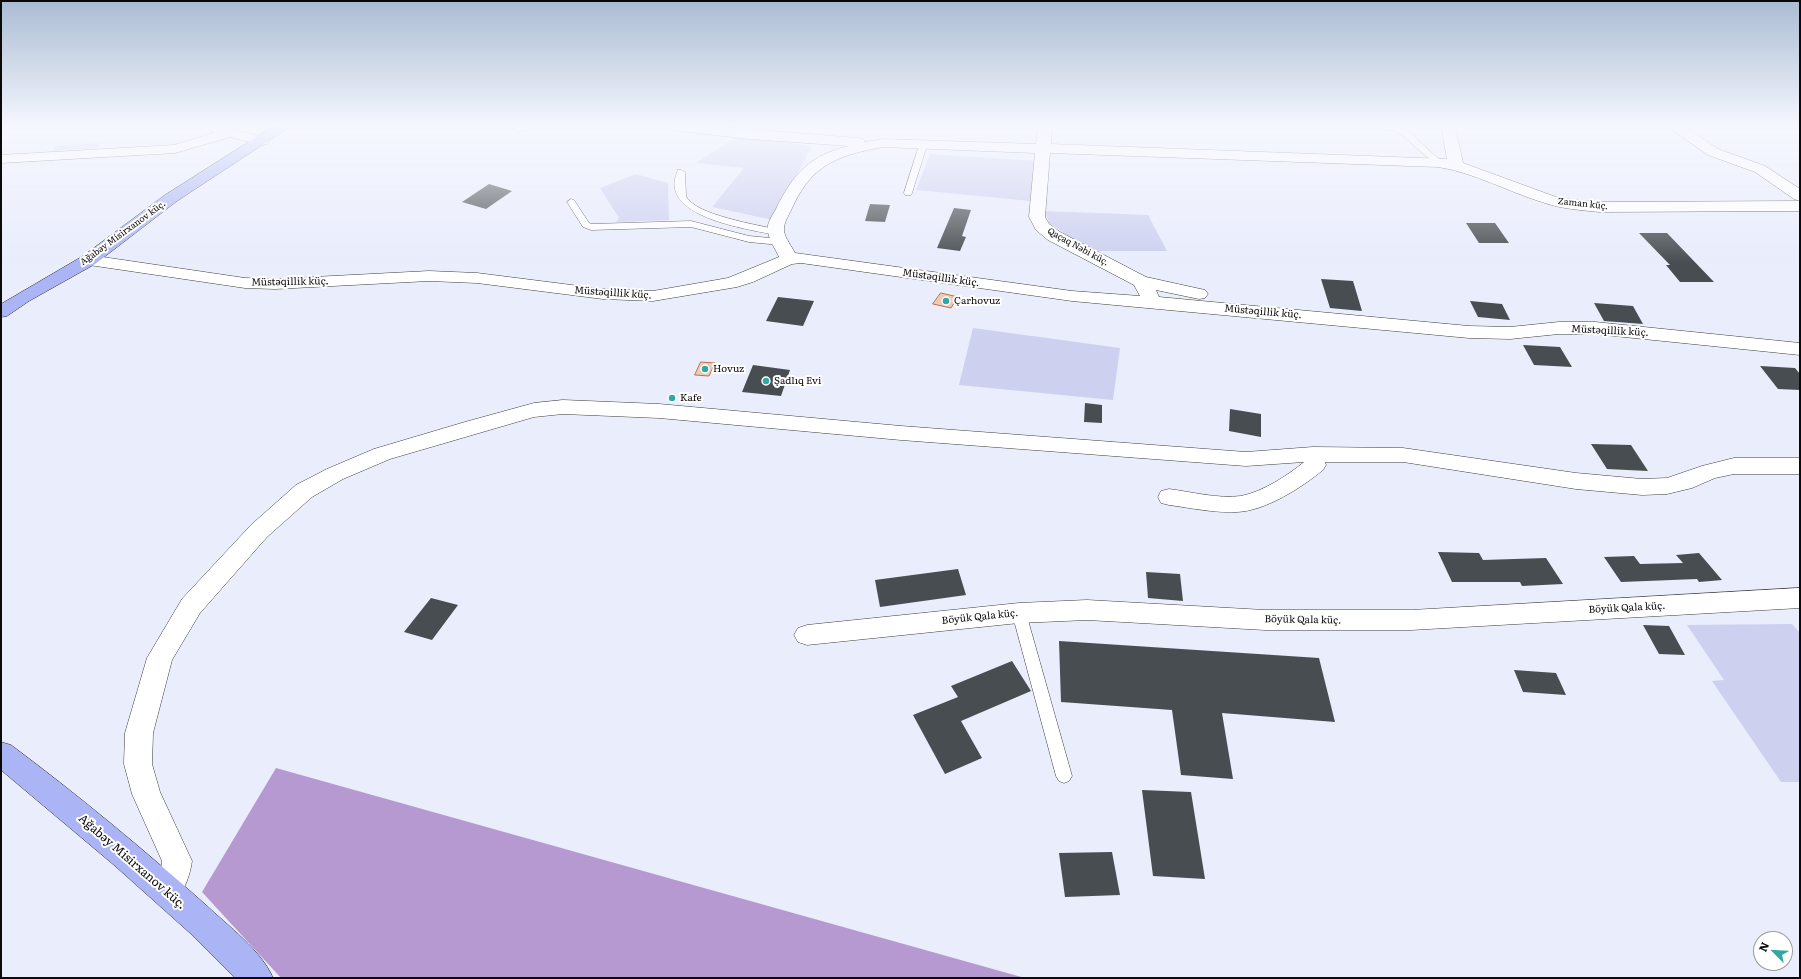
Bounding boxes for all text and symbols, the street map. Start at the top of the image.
street label: Zaman küç. [1557,196,1609,212]
street label: Ağabəy Misirxanov küç. [78,198,168,268]
street label: Qaçaq Nəbi küç. [1045,226,1111,268]
street label: Müstəqillik küç. [902,267,980,289]
street label: Müstəqillik küç. [251,275,329,289]
street label: Müstəqillik küç. [574,284,652,302]
place label: Çarhovuz [954,295,1000,307]
marker: Çarhovuz [941,296,951,306]
street label: Müstəqillik küç. [1224,303,1302,321]
street label: Müstəqillik küç. [1571,323,1649,339]
place label: Hovuz [713,363,744,375]
marker: Hovuz [700,364,710,374]
place label: Şadlıq Evi [774,375,821,387]
marker: Şadlıq Evi [761,376,771,386]
place label: Kafe [680,392,702,404]
marker: Kafe [667,393,677,403]
street label: Böyük Qala küç. [1588,600,1666,616]
street label: Böyük Qala küç. [941,607,1019,627]
street label: Böyük Qala küç. [1264,613,1342,627]
street label: Ağabəy Misirxanov küç. [75,811,189,913]
north arrow [1753,931,1793,971]
text: N [1754,939,1772,954]

